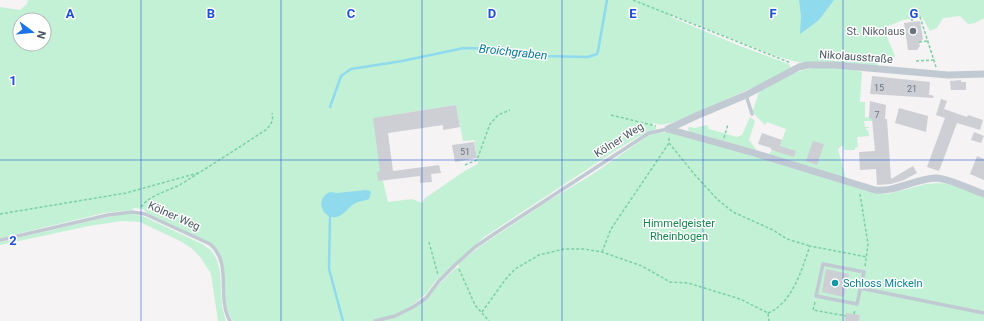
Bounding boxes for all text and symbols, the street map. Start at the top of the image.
text: A [66,6,75,21]
text: B [207,6,215,21]
text: C [347,6,356,21]
text: D [488,6,496,21]
text: E [629,6,637,21]
text: F [769,6,777,21]
text: G [910,6,919,21]
north arrow [12,12,52,52]
place label: St. Nikolaus [846,25,905,38]
marker: St. Nikolaus [908,26,918,36]
text: N [34,29,48,40]
water label: Broichgraben [478,41,548,63]
street label: Nikolausstraße [819,48,893,66]
text: 1 [9,73,17,88]
house number: 15 [874,83,884,93]
house number: 21 [907,84,917,94]
house number: 7 [874,110,880,120]
street label: Kölner Weg [592,120,646,160]
house number: 51 [460,147,470,157]
street label: Kölner Weg [146,199,202,233]
park label: Himmelgeister Rheinbogen [643,217,715,243]
text: 2 [9,233,17,248]
place label: Schloss Mickeln [843,277,922,290]
marker: Schloss Mickeln [830,278,840,288]

